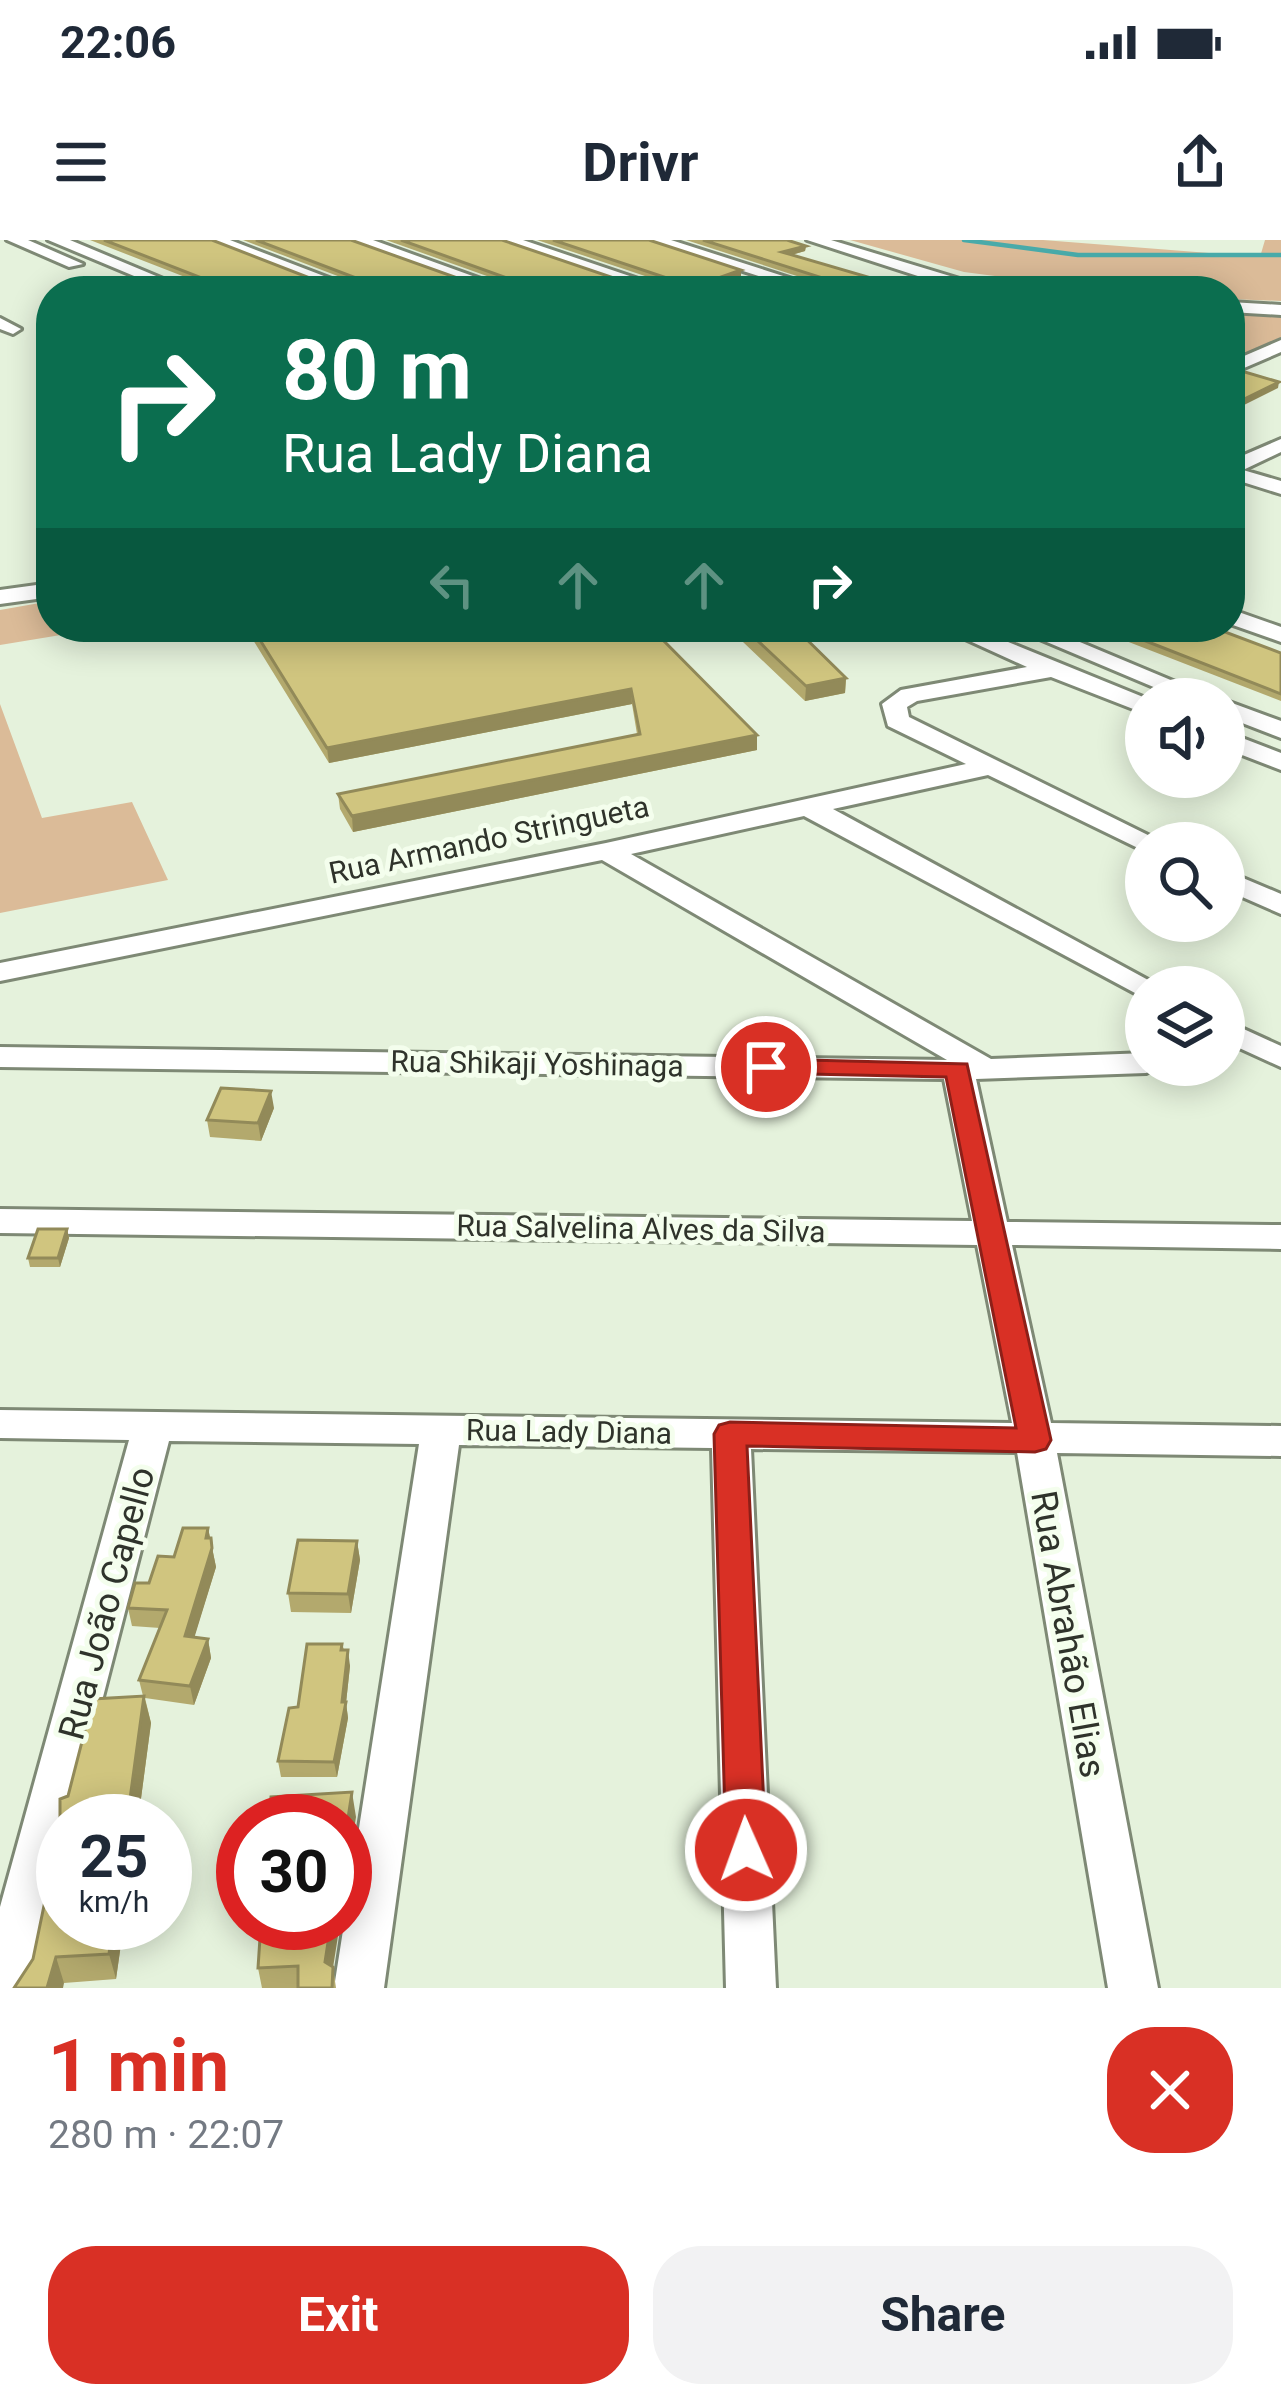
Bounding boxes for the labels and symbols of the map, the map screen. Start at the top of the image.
street label: Rua Armando Stringueta [326,788,652,891]
pin [715,1016,817,1118]
street label: Rua Shikaji Yoshinaga [390,1043,684,1084]
street label: Rua Salvelina Alves da Silva [456,1208,826,1249]
street label: Rua Lady Diana [466,1412,672,1451]
street label: Rua João Capello [50,1462,164,1744]
street label: Rua Abrahão Elias [1022,1488,1114,1781]
position arrow [683,1787,809,1913]
speed limit sign: 30 [216,1794,372,1950]

